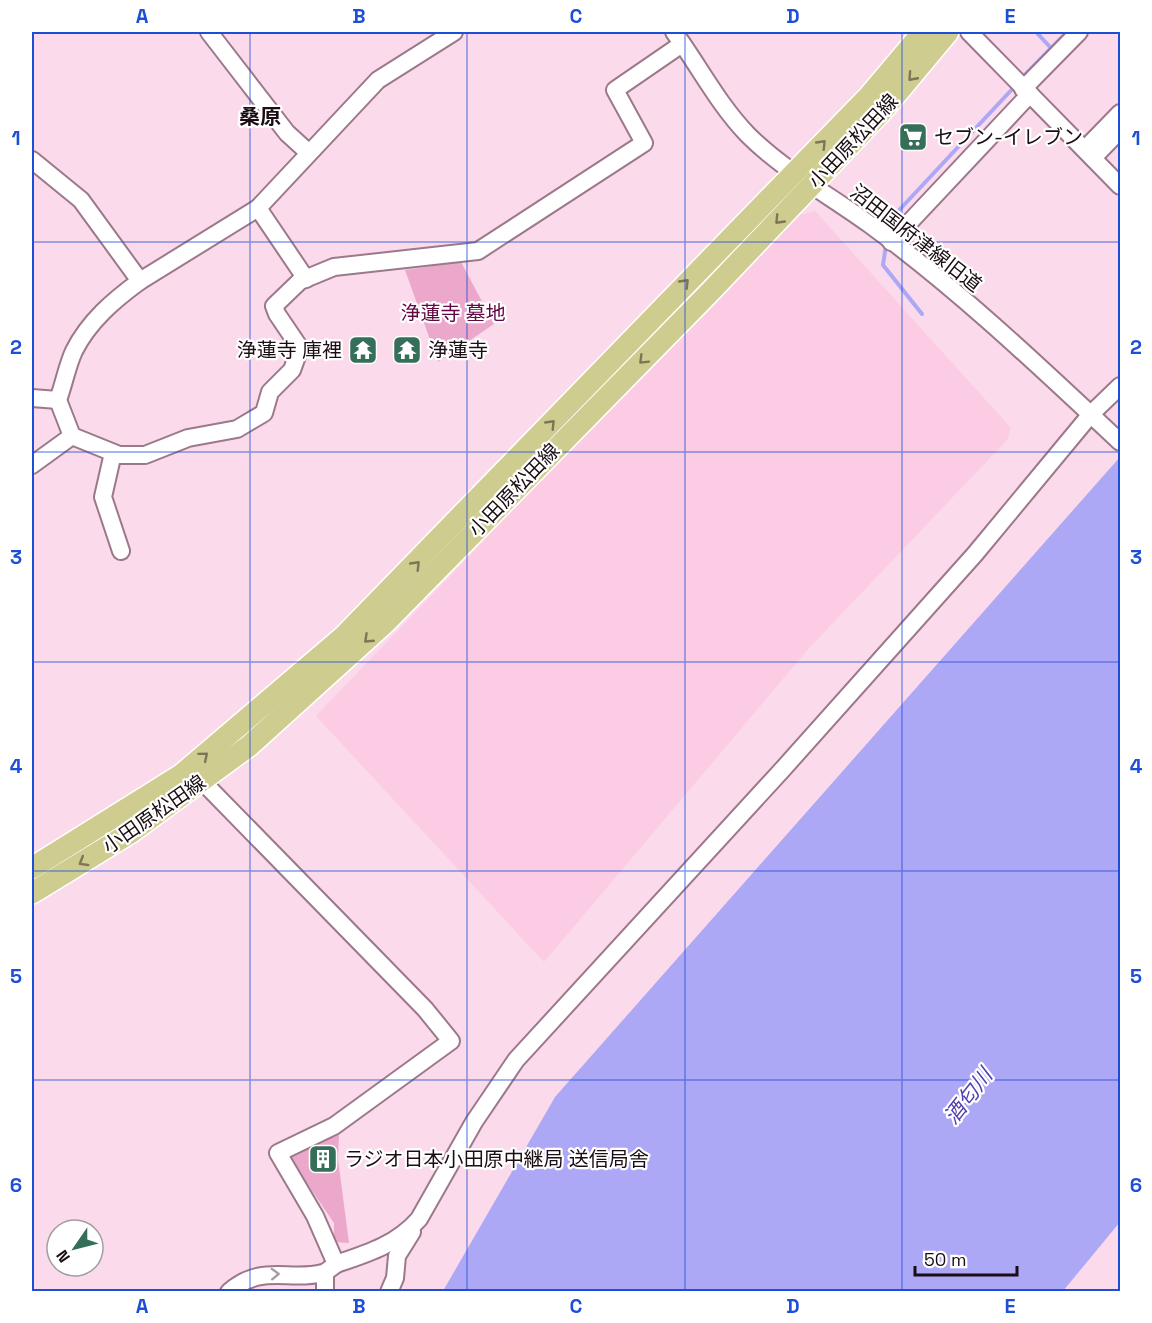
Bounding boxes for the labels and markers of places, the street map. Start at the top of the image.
supermarket icon: セブン-イレブン [897,121,929,153]
place label: セブン-イレブン [934,124,1083,150]
temple icon: 浄蓮寺 庫裡 [347,334,379,366]
temple icon: 浄蓮寺 [391,334,423,366]
place label: 浄蓮寺 庫裡 [237,337,342,363]
place label: 浄蓮寺 [428,337,488,363]
building icon: ラジオ日本小田原中継局 送信局舎 [307,1143,339,1175]
place label: ラジオ日本小田原中継局 送信局舎 [344,1146,649,1172]

